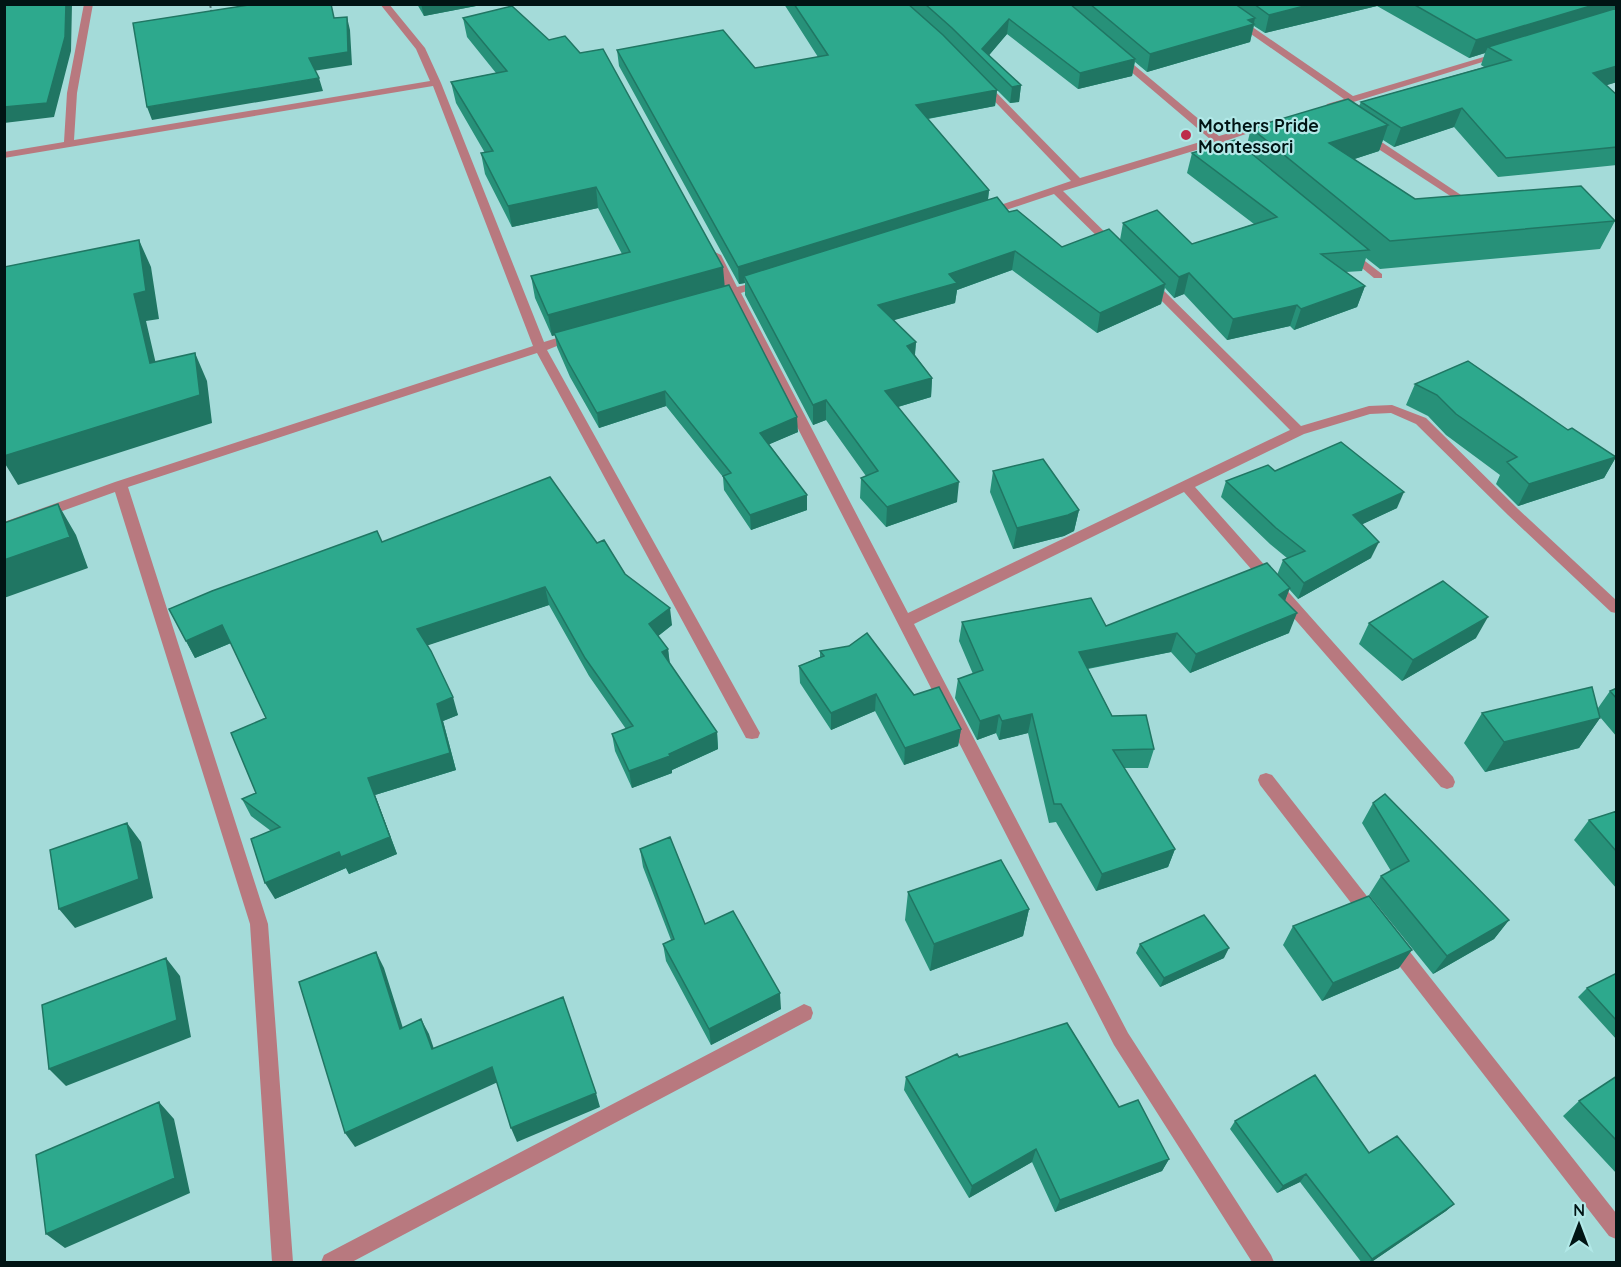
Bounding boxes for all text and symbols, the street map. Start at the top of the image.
place label: Mothers Pride Montessori [1198,114,1319,158]
marker: Mothers Pride Montessori [1179,128,1193,142]
north arrow [1549,1195,1609,1255]
text: N [1573,1200,1585,1220]

